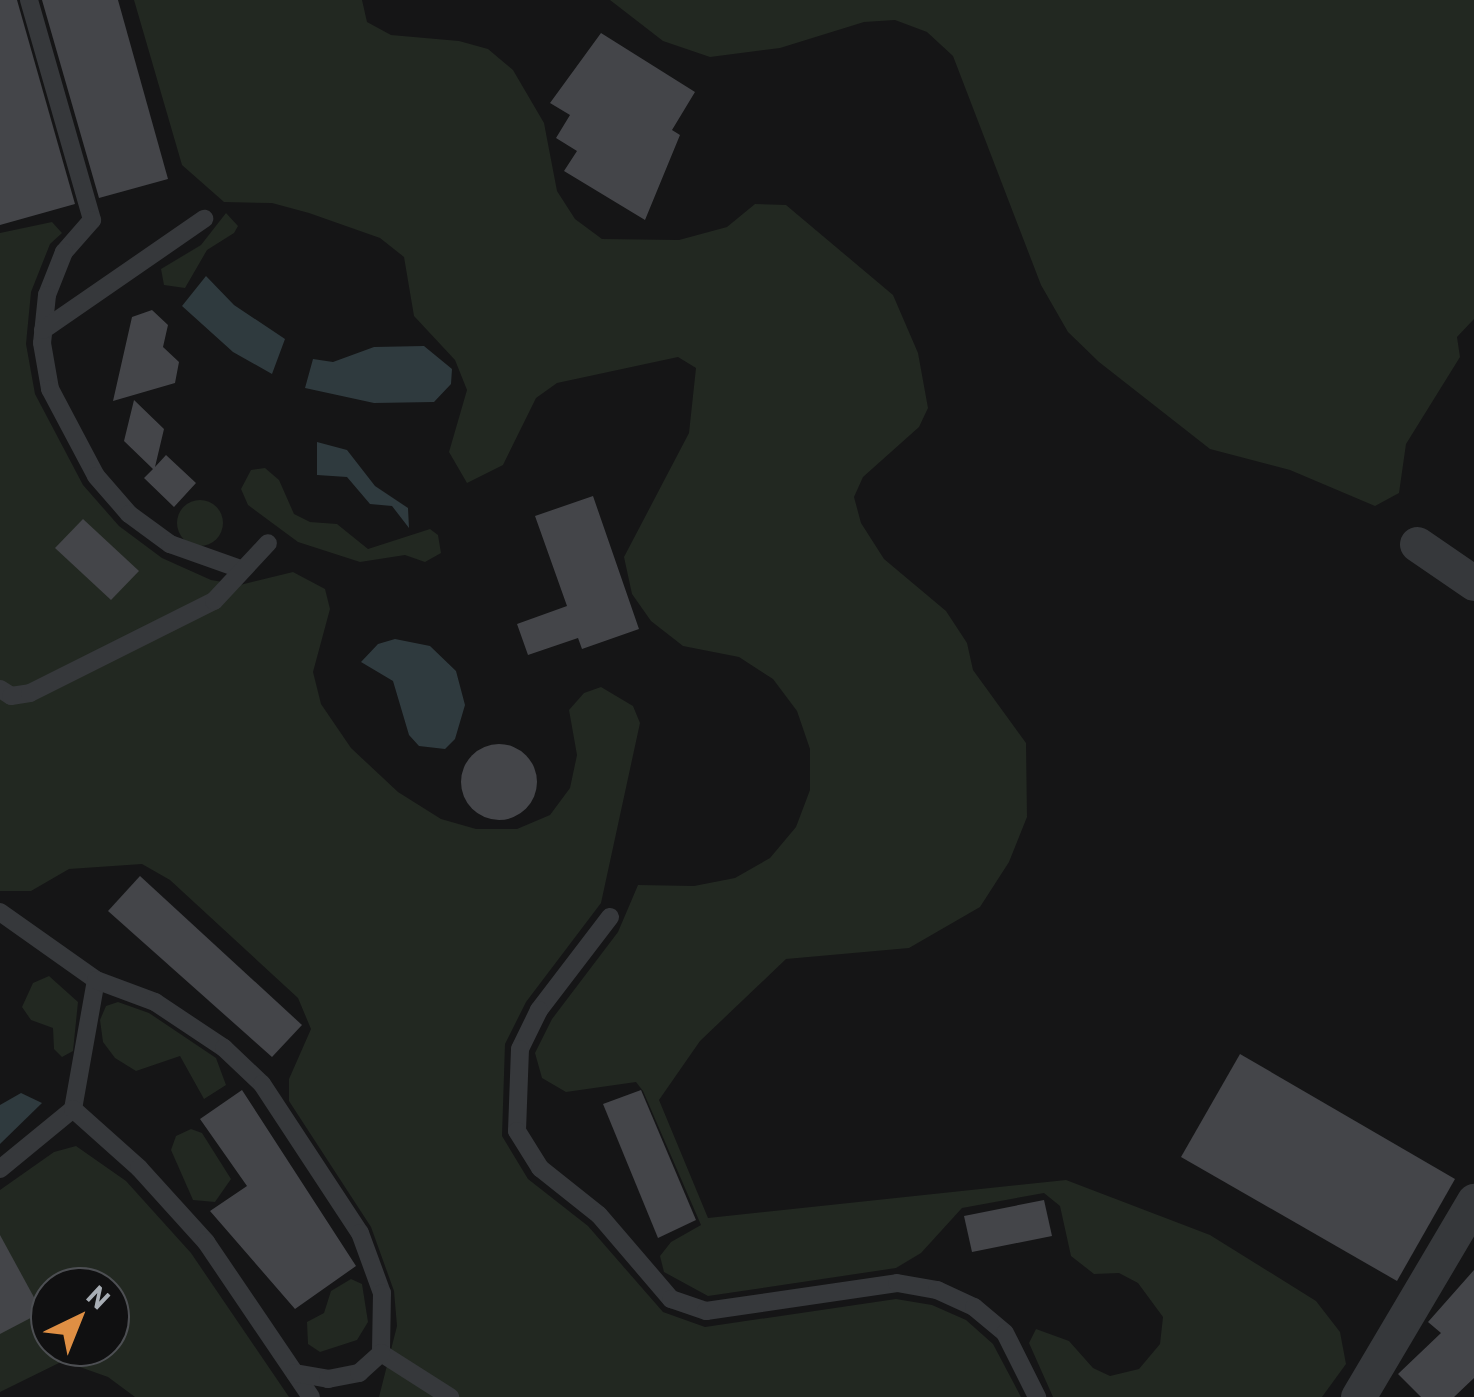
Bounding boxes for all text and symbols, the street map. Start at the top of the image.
north arrow [30,1267,130,1367]
text: N [81,1278,118,1315]

